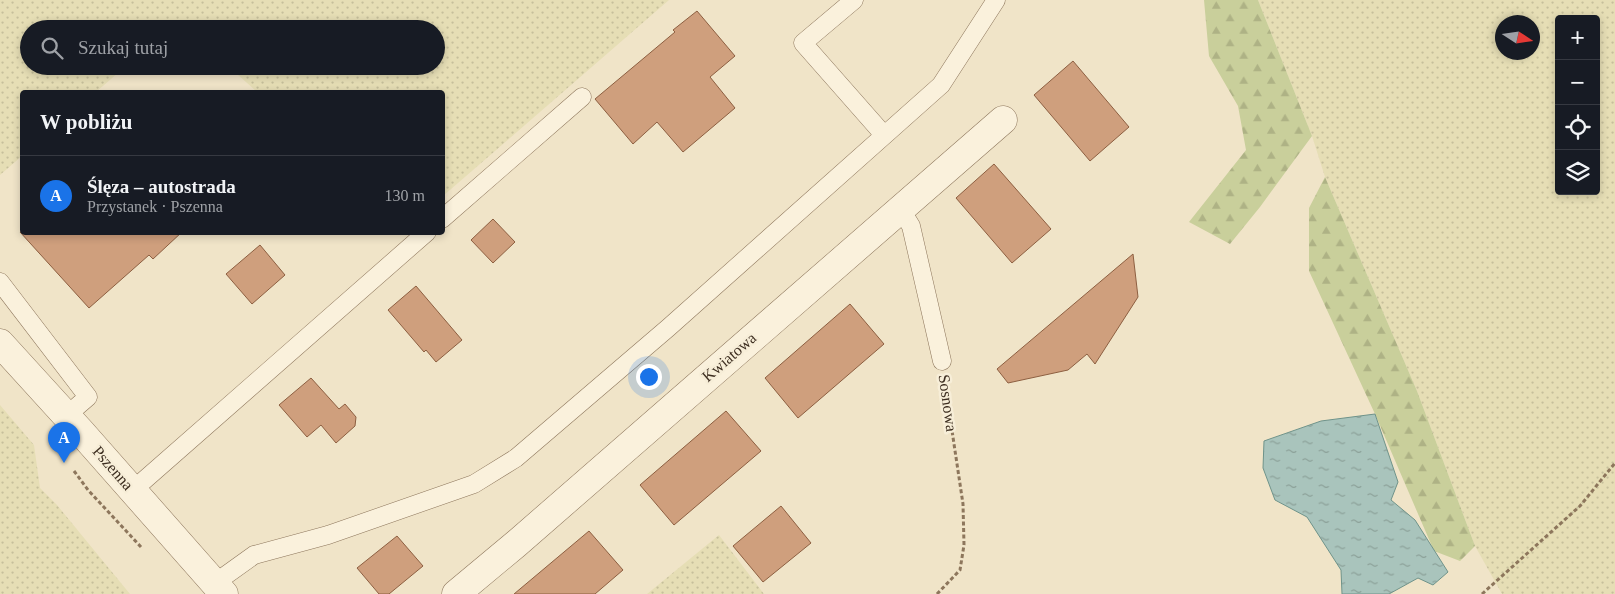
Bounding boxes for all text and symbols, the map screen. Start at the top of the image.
north arrow [1495,15,1540,60]
map controls [1555,15,1600,195]
button: + [1555,15,1600,60]
search box [20,20,445,75]
icon: search [38,34,66,62]
text: Szukaj tutaj [78,37,168,58]
button: − [1555,60,1600,105]
button: locate [1555,105,1600,150]
text: W pobliżu [40,110,132,134]
button: layers [1555,150,1600,195]
text: Ślęza – autostrada [87,176,236,197]
text: A [50,187,62,204]
text: 130 m [385,187,425,204]
text: Przystanek · Pszenna [87,198,223,215]
street label: Kwiatowa [699,329,759,385]
your location [636,364,662,390]
street label: Sosnowa [936,373,960,433]
pin: A [48,422,80,463]
street label: Pszenna [89,443,137,493]

